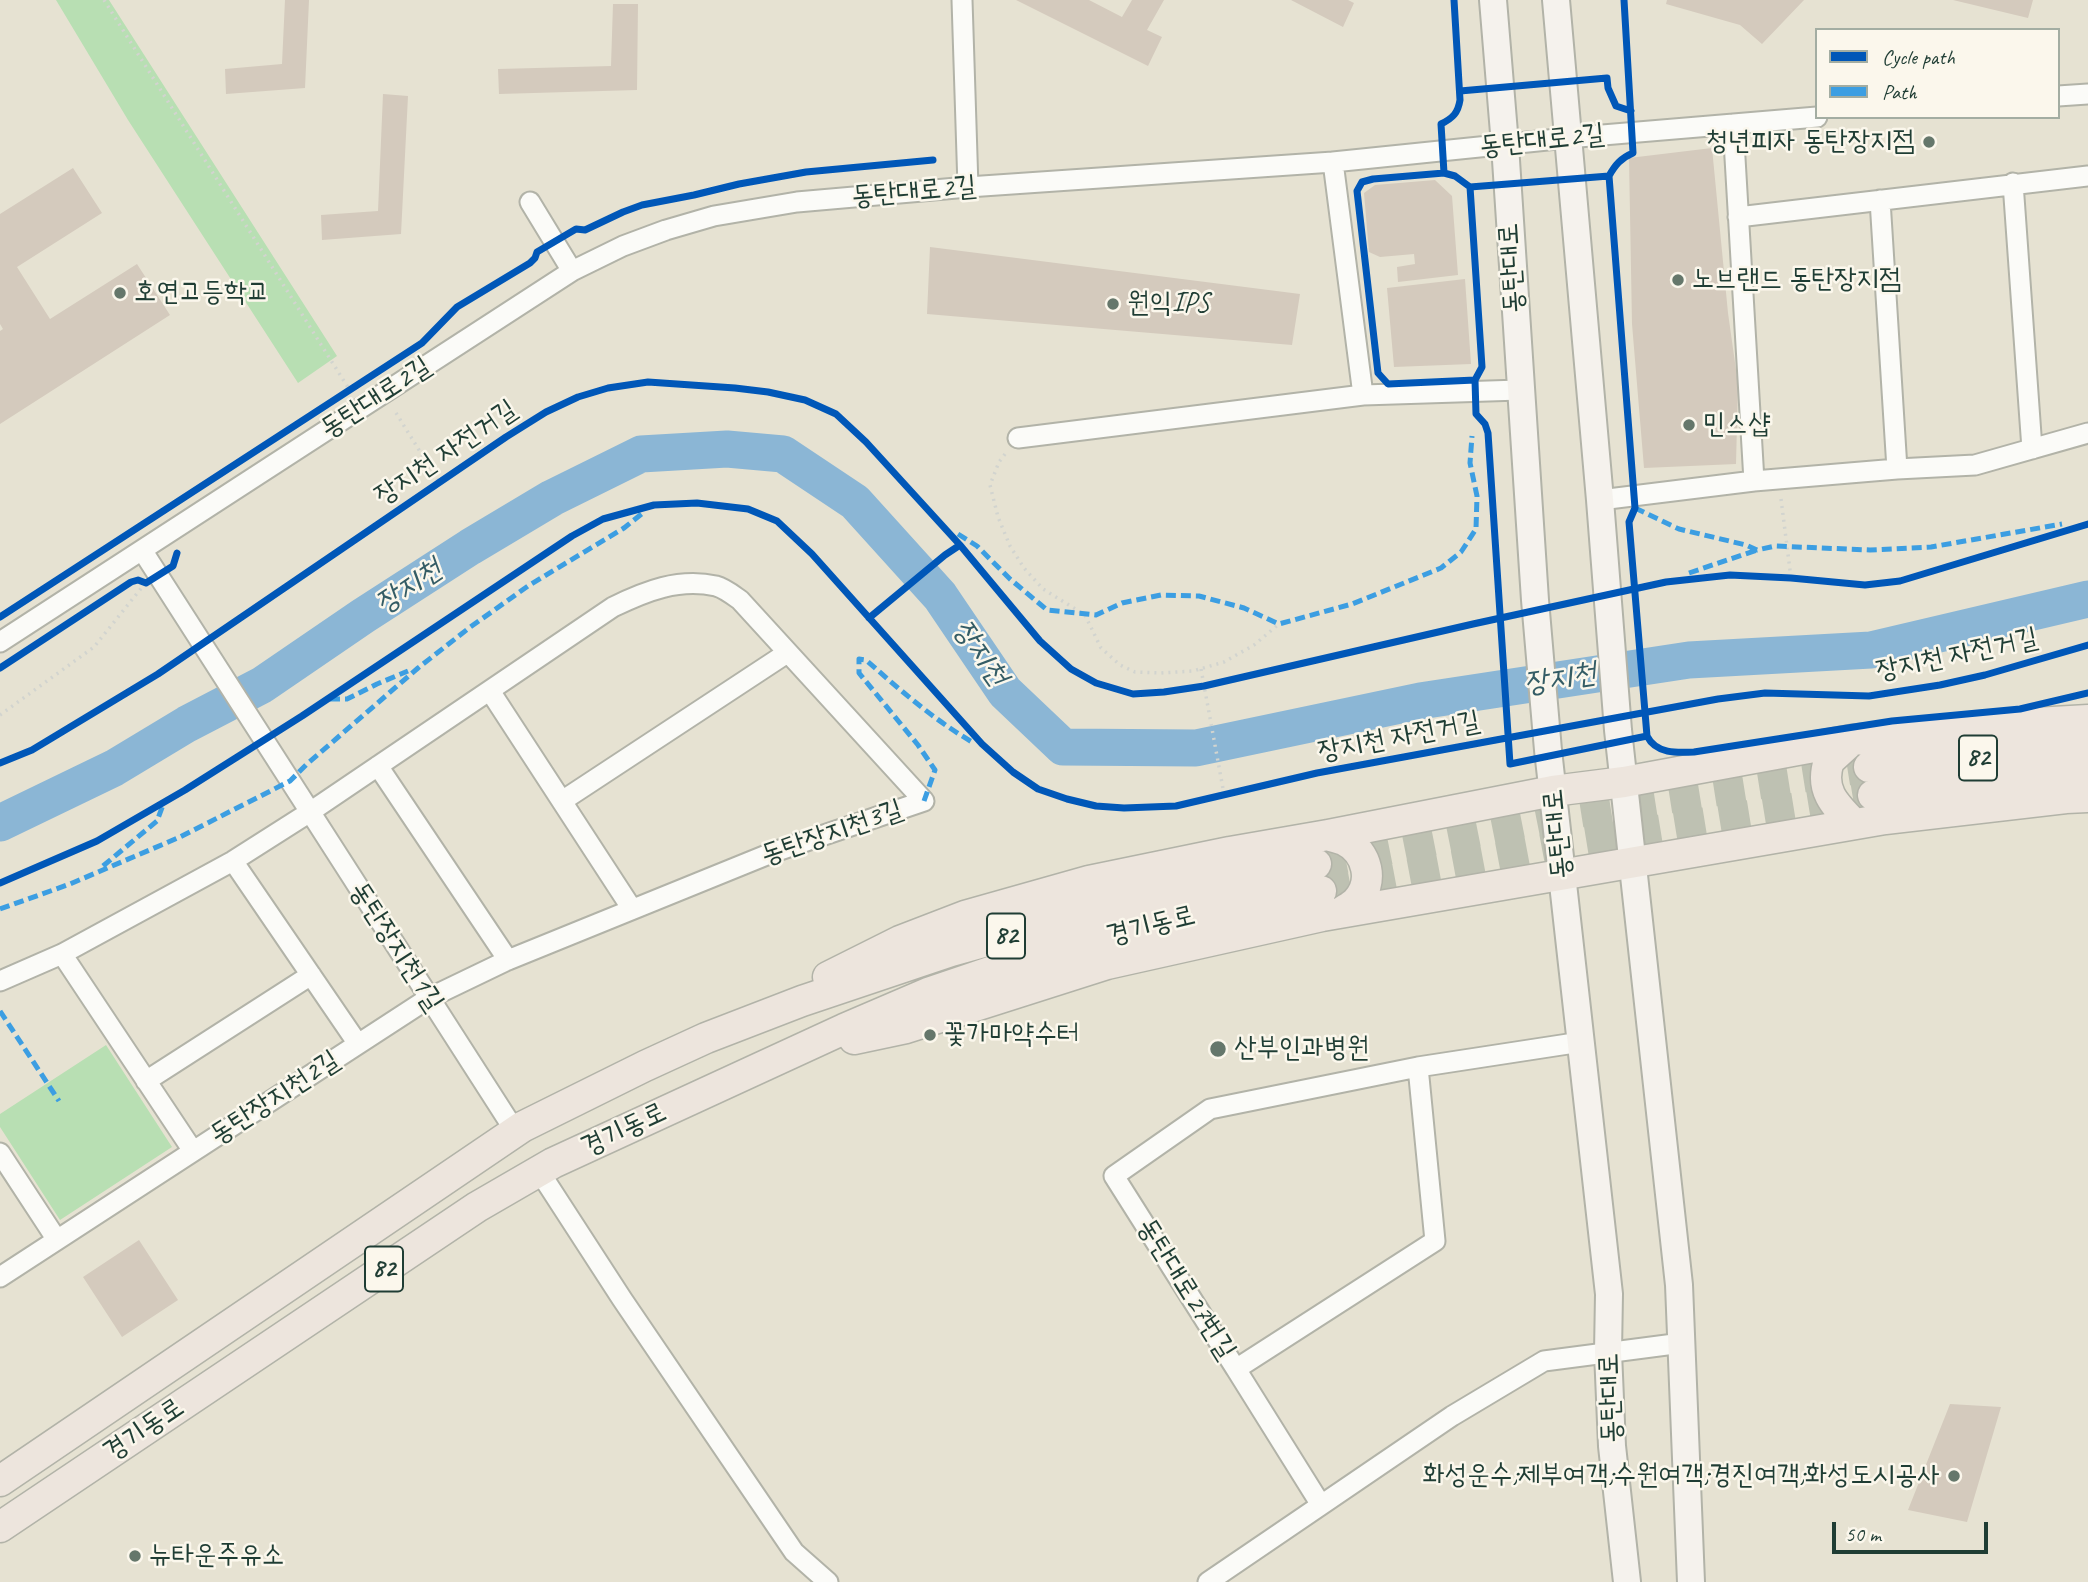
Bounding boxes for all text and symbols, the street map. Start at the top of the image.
legend [1815,28,2060,119]
text: Cycle path [1882,44,1955,70]
text: Path [1882,79,1917,105]
street label: 동탄대로2길 [1478,118,1606,164]
place label: 청년피자 동탄장지점 [1705,125,1915,159]
marker: 청년피자 동탄장지점 [1921,134,1937,150]
street label: 동탄대로2길 [850,170,978,214]
street label: 동탄대로 [1492,222,1532,314]
place label: 노브랜드 동탄장지점 [1692,263,1902,297]
marker: 노브랜드 동탄장지점 [1670,272,1686,288]
place label: 호연고등학교 [134,276,269,310]
marker: 호연고등학교 [112,285,128,301]
place label: 원익IPS [1127,287,1209,321]
marker: 원익IPS [1105,296,1121,312]
street label: 동탄대로2길 [314,350,438,446]
street label: 장지천 자전거길 [368,393,524,513]
place label: 민스샵 [1703,408,1771,442]
marker: 민스샵 [1681,417,1697,433]
water label: 장지천 [369,552,449,622]
water label: 장지천 [944,613,1016,693]
street label: 장지천 자전거길 [1873,621,2041,689]
water label: 장지천 [1521,656,1599,702]
street label: 장지천 자전거길 [1315,705,1483,769]
road number: 82 [1959,736,1997,780]
street label: 동탄대로 [1537,787,1579,881]
street label: 동탄장지천3길 [757,793,907,873]
street label: 동탄장지천1길 [342,876,450,1018]
street label: 경기동로 [1103,899,1199,953]
road number: 82 [987,914,1025,959]
place label: 꽃가마약수터 [944,1018,1079,1052]
marker: 꽃가마약수터 [922,1027,938,1043]
place label: 산부인과병원 [1234,1032,1369,1066]
marker: 산부인과병원 [1208,1039,1228,1059]
street label: 동탄장지천2길 [204,1044,346,1152]
street label: 경기동로 [576,1096,672,1164]
street label: 동탄대로27번길 [1129,1212,1243,1366]
road number: 82 [365,1246,403,1292]
street label: 동탄대로 [1593,1352,1629,1444]
street label: 경기동로 [97,1391,191,1469]
place label: 화성운수;제부여객;수원여객;경진여객;화성도시공사 [1422,1459,1940,1493]
marker: 화성운수;제부여객;수원여객;경진여객;화성도시공사 [1946,1468,1962,1484]
scale bar [1836,1508,1992,1552]
text: 50 m [1845,1521,1881,1547]
place label: 뉴타운주유소 [149,1539,284,1573]
marker: 뉴타운주유소 [127,1548,143,1564]

